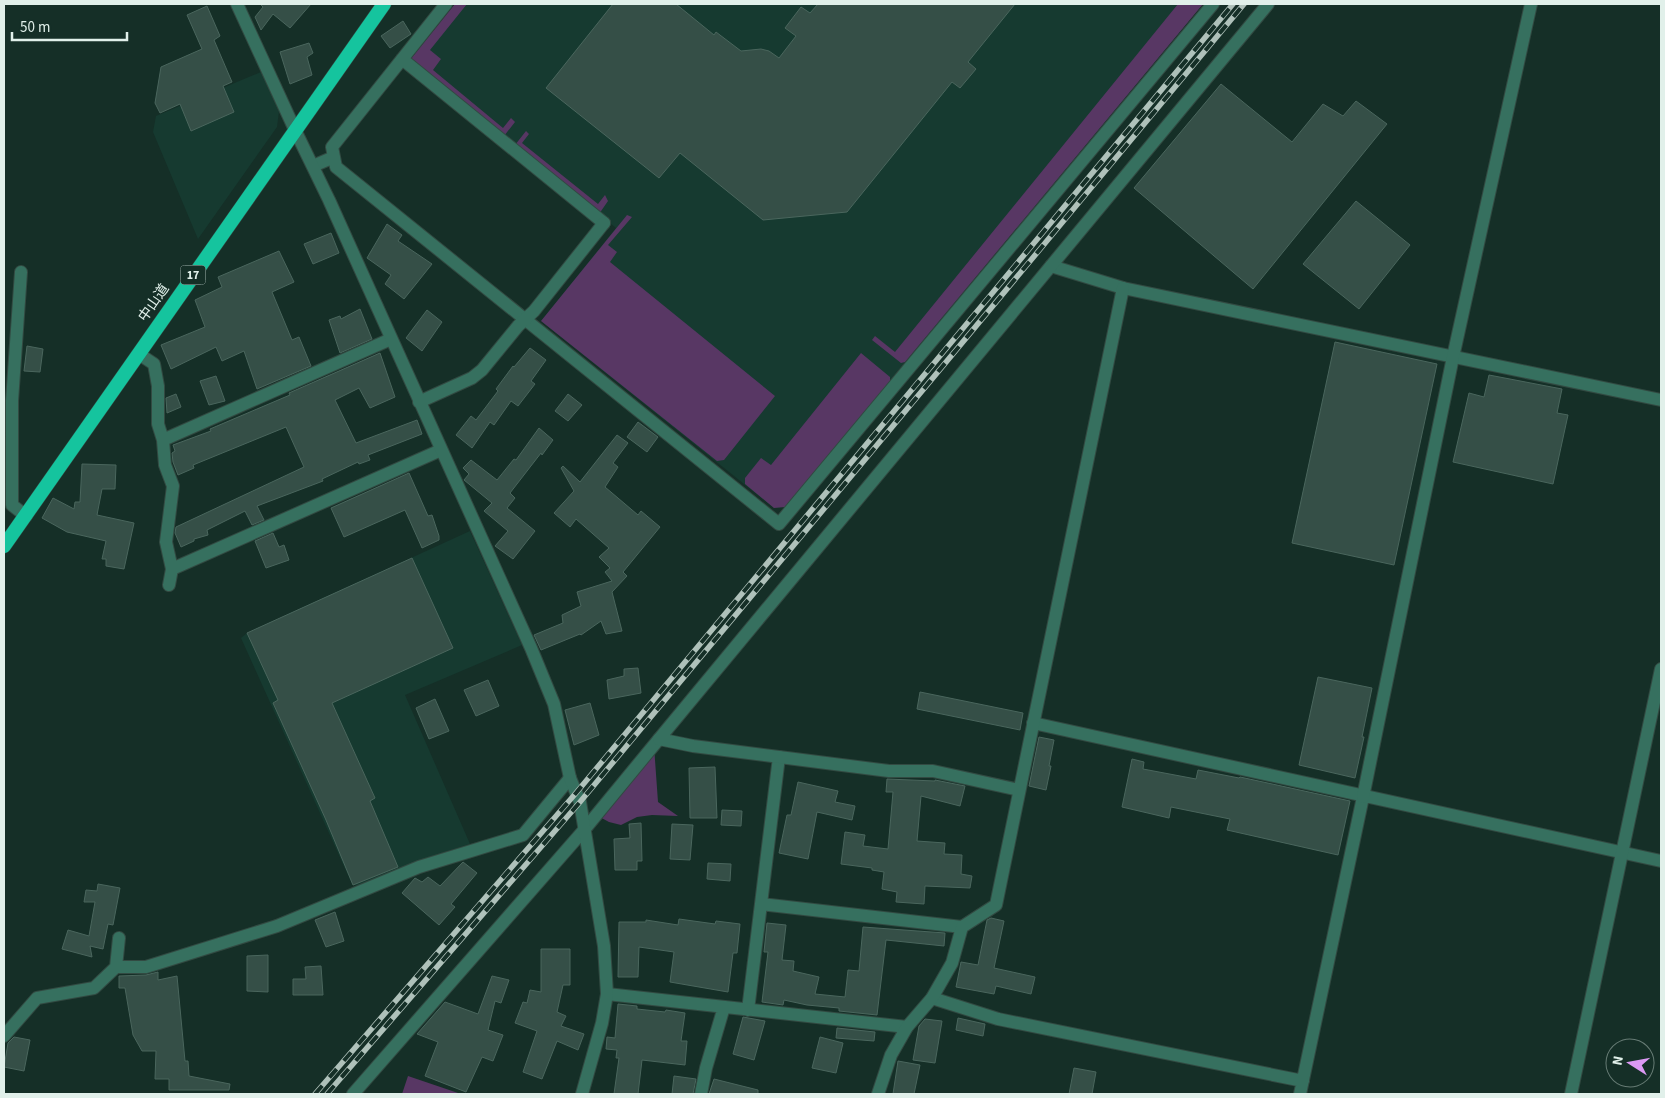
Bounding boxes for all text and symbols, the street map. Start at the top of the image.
scale bar [12,10,128,42]
text: 50 m [20,17,50,38]
road number: 17 [180,266,206,284]
street label: 中山道 [134,280,174,326]
north arrow [1605,1038,1655,1088]
text: N [1608,1054,1629,1067]

